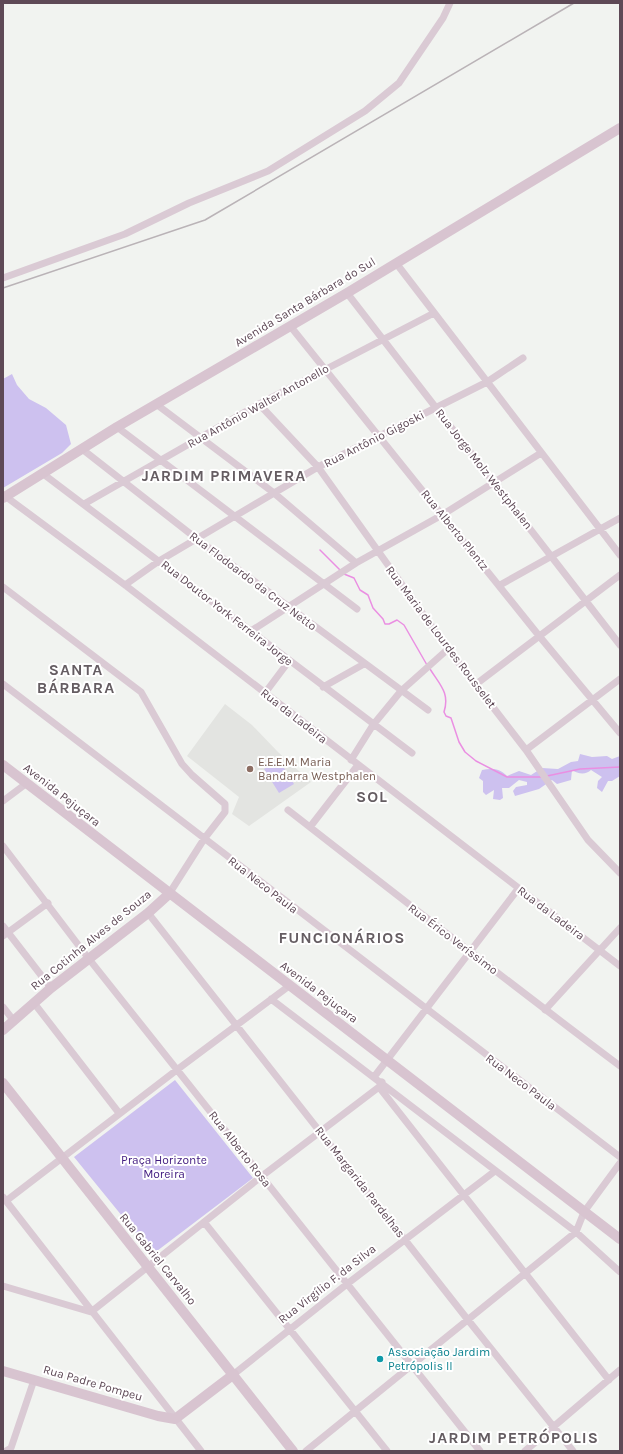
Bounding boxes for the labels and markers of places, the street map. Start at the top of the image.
place label: E.E.E.M. Maria Bandarra Westphalen [258,755,376,783]
marker: E.E.E.M. Maria Bandarra Westphalen [245,764,255,774]
place label: Associação Jardim Petrópolis II [388,1345,490,1373]
marker: Associação Jardim Petrópolis II [375,1354,385,1364]

